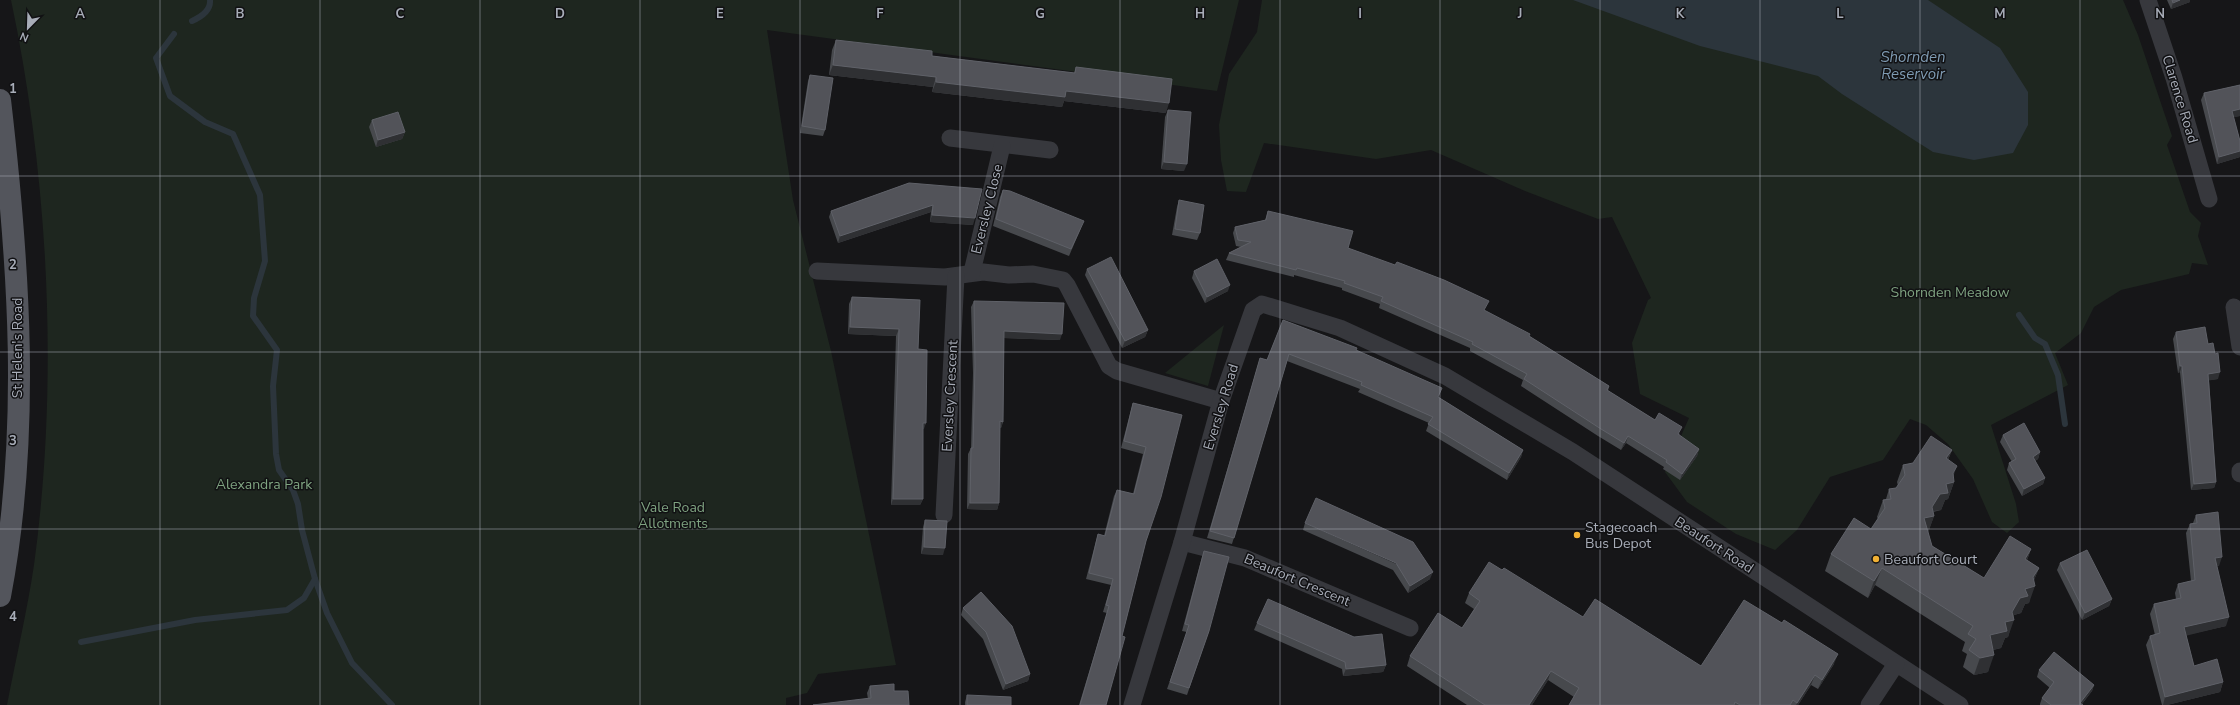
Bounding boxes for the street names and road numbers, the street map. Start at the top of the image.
street label: Clarence Road [2158,53,2202,145]
street label: Eversley Close [967,162,1007,256]
street label: St Helen's Road [8,298,27,398]
street label: Eversley Crescent [938,340,962,452]
street label: Eversley Road [1199,362,1243,452]
street label: Beaufort Road [1671,512,1757,578]
street label: Beaufort Crescent [1241,549,1353,611]

